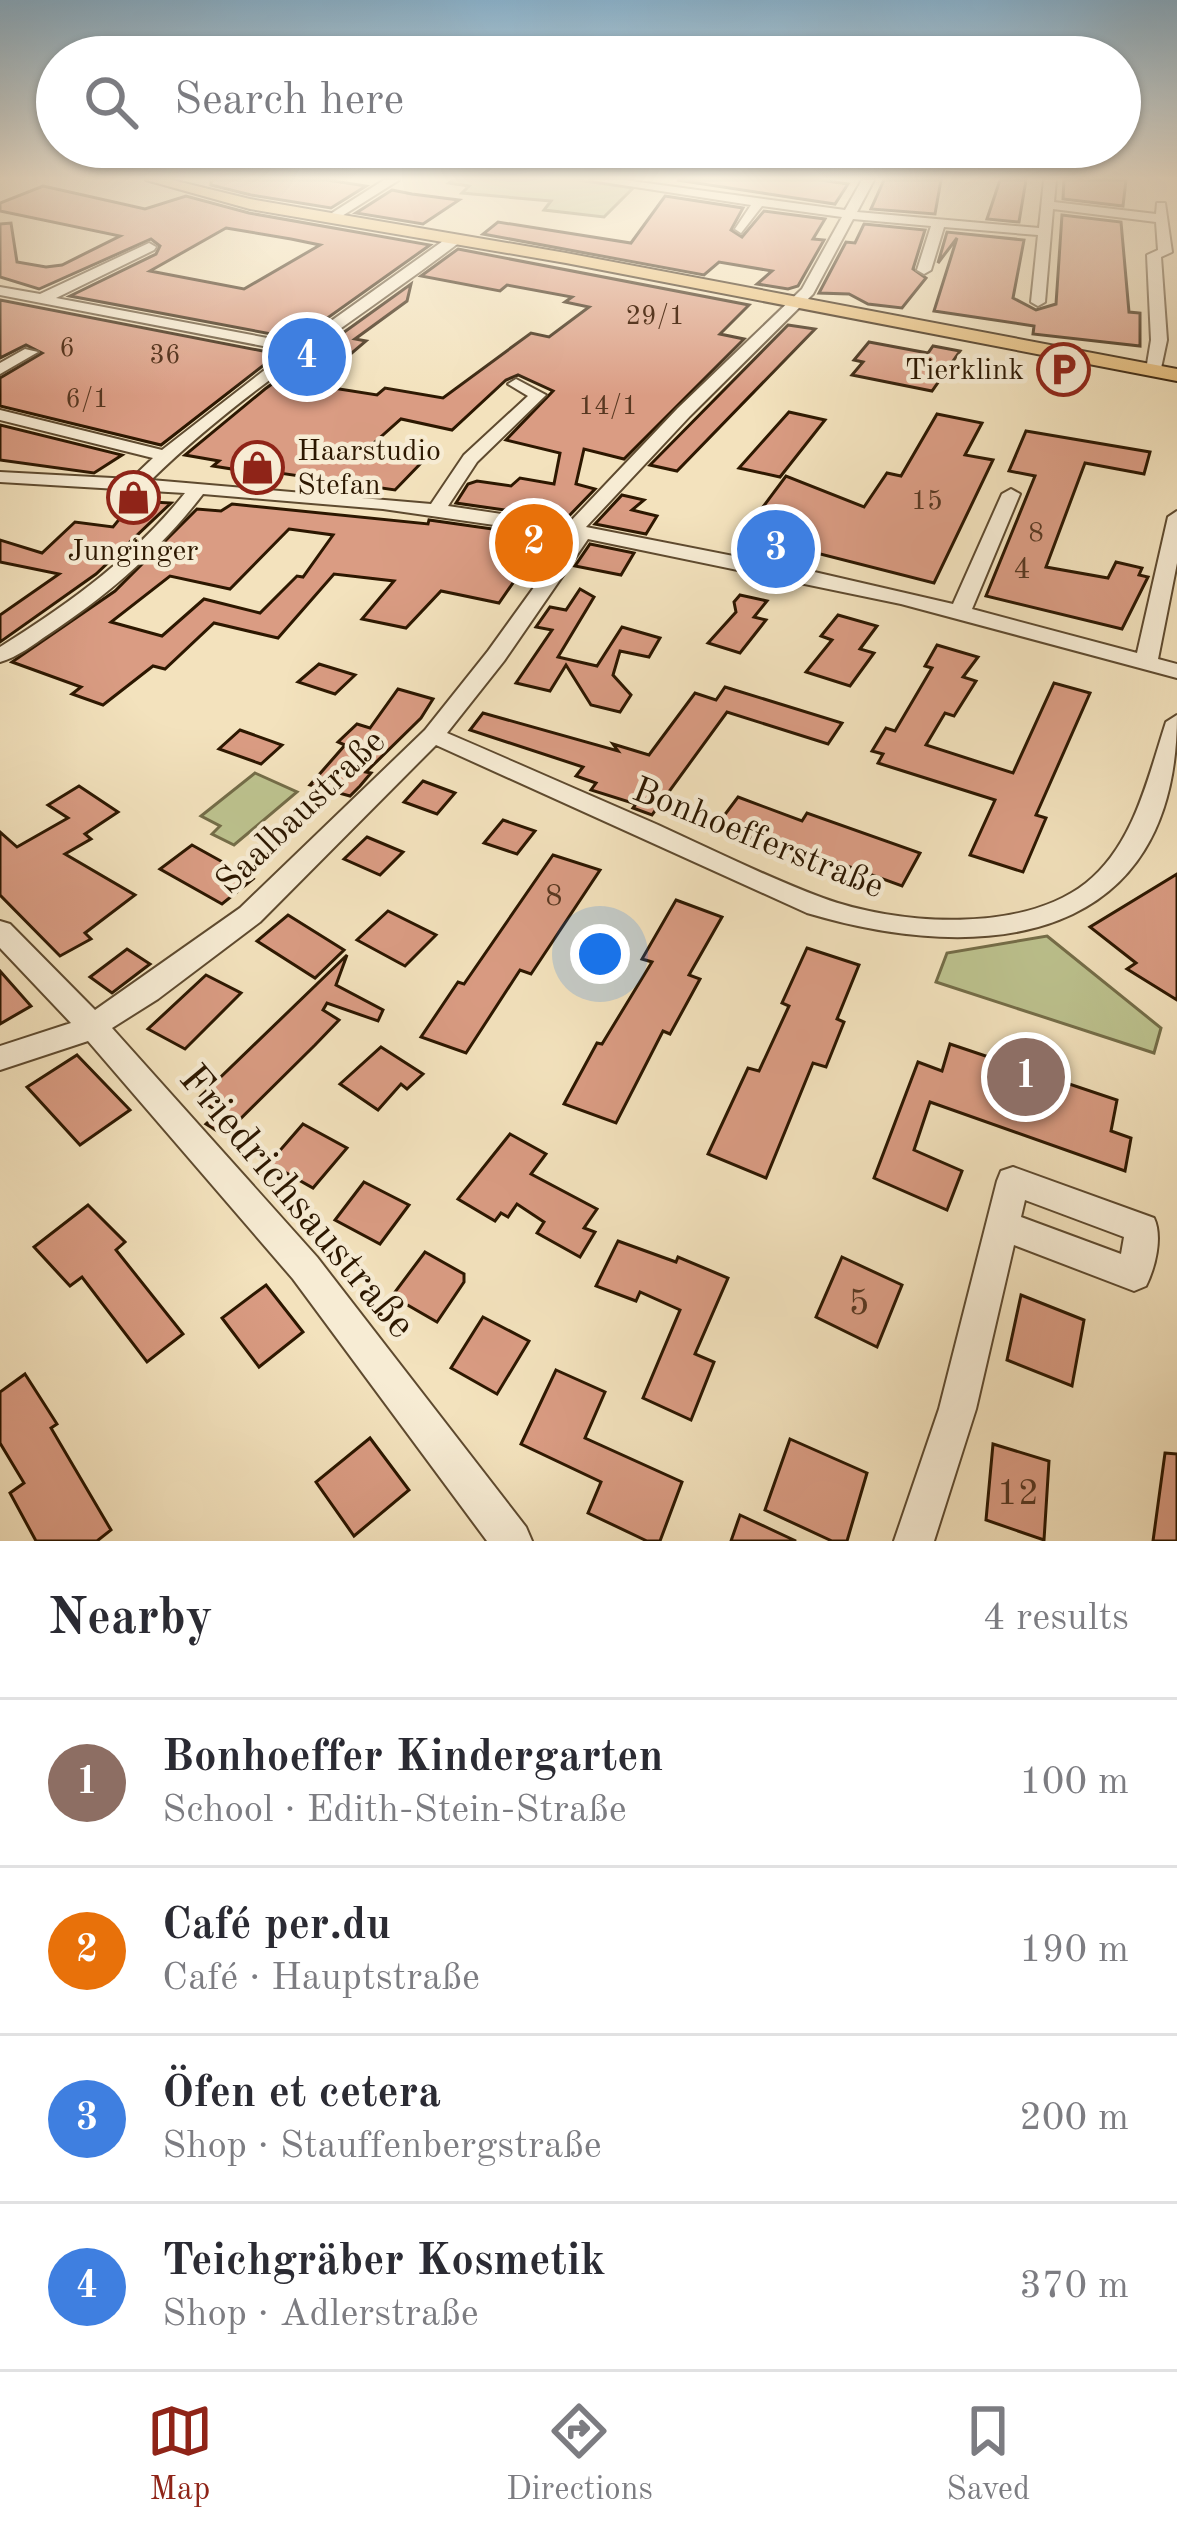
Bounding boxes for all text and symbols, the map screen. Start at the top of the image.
search box [36,36,1141,168]
icon: search [78,69,144,135]
text: Search here [174,79,404,124]
house number: 29/1 [625,303,685,330]
pin: 4 [268,312,346,402]
house number: 6 [59,335,75,362]
parking icon: Tierklink [1035,341,1091,397]
house number: 36 [149,342,181,369]
place label: Tierklink [905,356,1024,386]
house number: 6/1 [65,386,109,413]
house number: 14/1 [578,393,638,420]
place label: Haarstudio Stefan [297,437,441,501]
shop icon: Haarstudio Stefan [230,439,286,495]
shop icon: Junginger [105,470,161,526]
house number: 15 [911,488,943,515]
pin: 2 [495,498,573,588]
pin: 3 [737,504,815,594]
house number: 8 [1028,520,1044,547]
place label: Junginger [67,537,199,567]
house number: 4 [1013,555,1031,585]
street label: Saalbaustraße [210,724,393,902]
street label: Bonhoefferstraße [627,773,888,906]
house number: 8 [545,882,563,912]
your location [570,924,630,984]
pin: 1 [987,1032,1065,1122]
street label: Friedrichsaustraße [170,1058,422,1347]
house number: 5 [849,1287,869,1323]
house number: 12 [997,1477,1039,1513]
text: Nearby [48,1594,213,1645]
text: 4 results [983,1599,1129,1638]
text: Bonhoeffer Kindergarten [162,1736,664,1781]
text: 1 [76,1763,98,1802]
text: 100 m [1019,1763,1129,1802]
text: School · Edith-Stein-Straße [162,1791,627,1830]
text: Café per.du [162,1904,391,1949]
text: 2 [76,1931,98,1970]
text: 190 m [1019,1931,1129,1970]
text: Café · Hauptstraße [162,1959,480,1998]
text: Öfen et cetera [162,2072,441,2117]
text: 3 [76,2099,98,2138]
text: 200 m [1019,2099,1129,2138]
text: Shop · Stauffenbergstraße [162,2127,602,2166]
text: Teichgräber Kosmetik [162,2240,605,2285]
text: 4 [76,2267,98,2306]
text: 370 m [1019,2267,1129,2306]
text: Shop · Adlerstraße [162,2295,479,2334]
tab: Map [147,2398,213,2511]
tab: Directions [506,2398,653,2511]
tab: Saved [946,2398,1030,2511]

